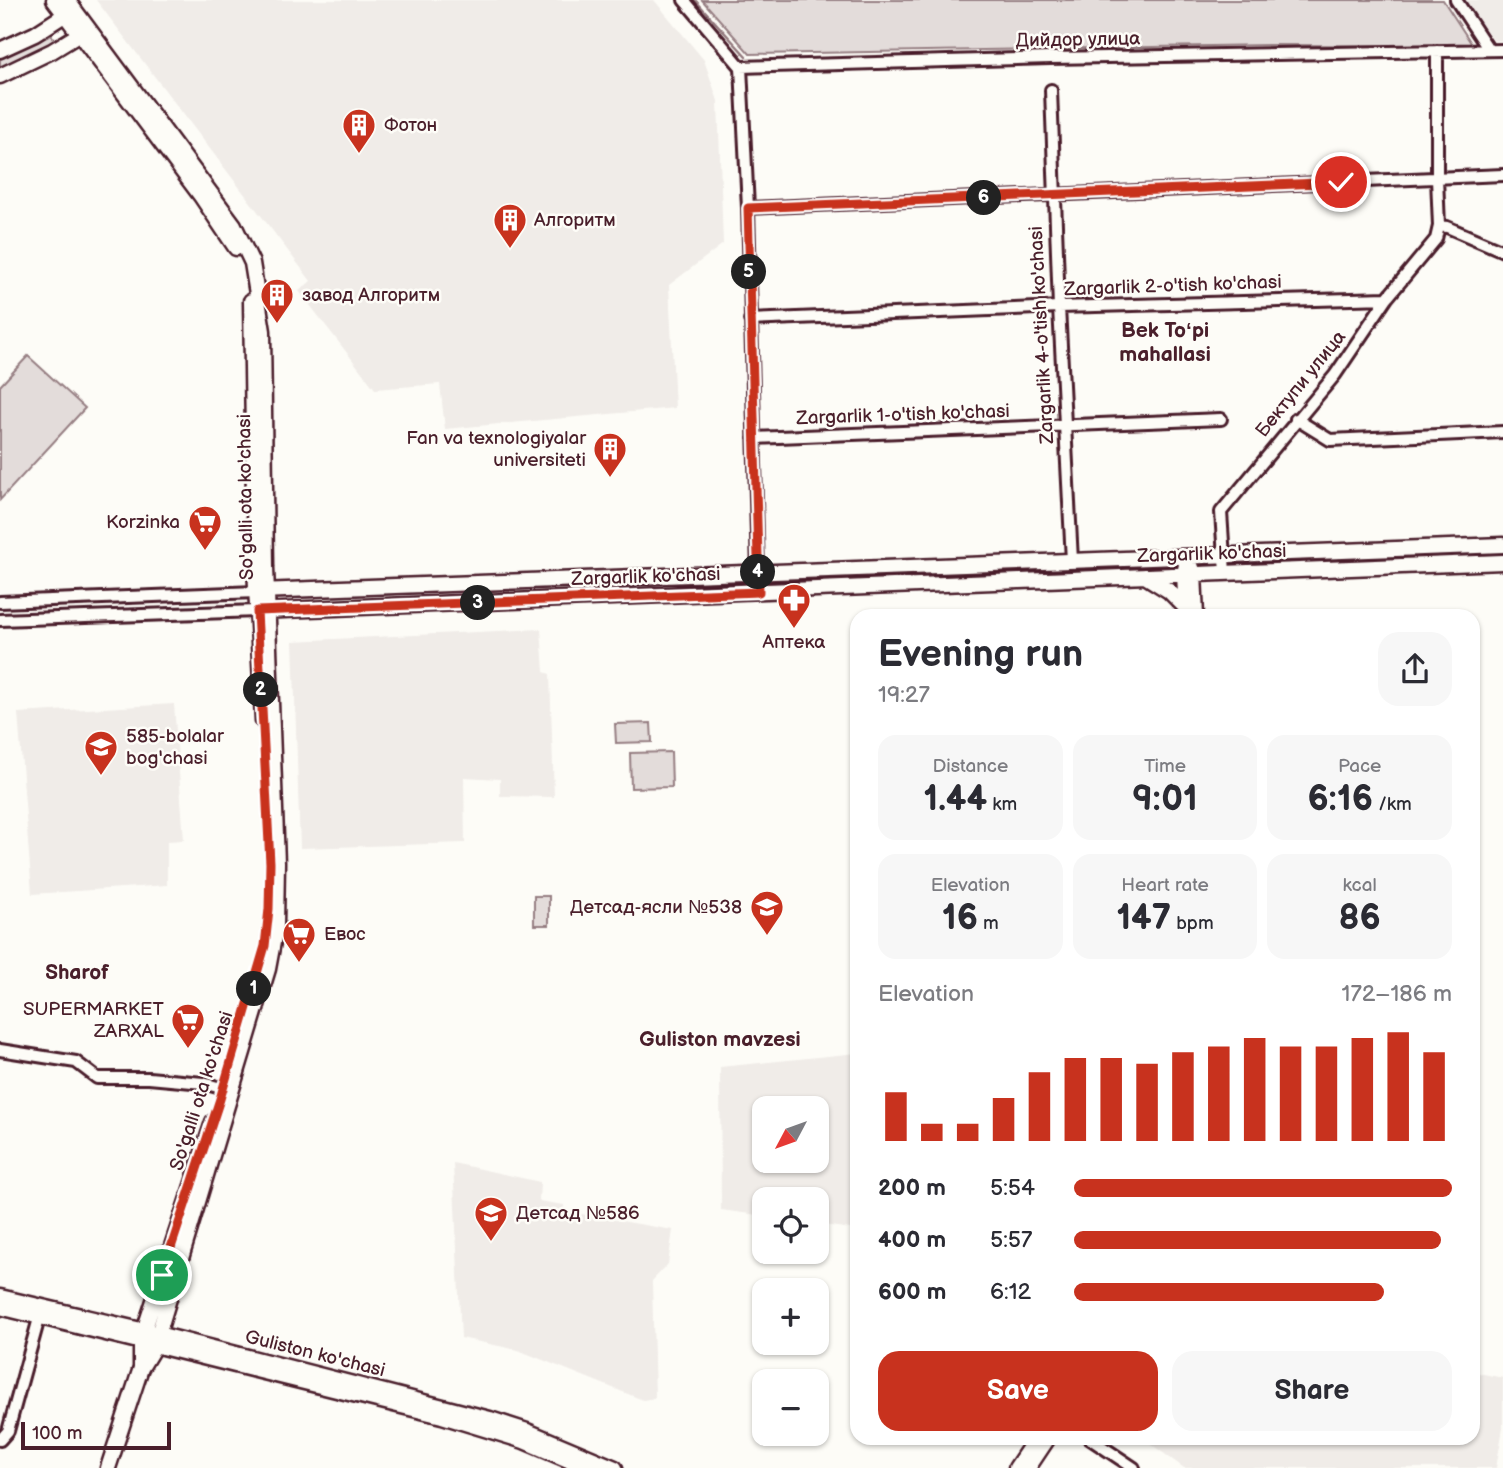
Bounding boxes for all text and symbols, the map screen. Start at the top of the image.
street label: Дийдор улица [1015,27,1141,53]
building icon: Фотон [340,106,378,155]
place label: Фотон [384,114,437,137]
pin [1311,152,1371,212]
icon: check [1322,163,1360,201]
pin: 6 [967,180,1002,216]
text: 6 [978,186,989,209]
building icon: Алгоритм [491,201,529,250]
place label: Алгоритм [533,209,616,232]
street label: Zargarlik 4-o'tish ko'chasi [1025,226,1059,445]
pin: 5 [732,254,766,290]
text: 5 [743,260,754,283]
street label: Zargarlik 2-o'tish ko'chasi [1063,271,1282,301]
building icon: завод Алгоритм [258,276,296,325]
place label: завод Алгоритм [302,284,440,307]
district label: Bek Toʻpi mahallasi [1119,318,1211,367]
street label: Бектупи улица [1251,326,1351,442]
street label: Zargarlik 1-o'tish ko'chasi [795,400,1010,430]
street label: So'galli ota ko'chasi [233,414,259,580]
place label: Fan va texnologiyalar universiteti [406,427,587,472]
building icon: Fan va texnologiyalar universiteti [591,430,629,479]
supermarket icon: Korzinka [186,503,224,552]
place label: Korzinka [106,511,180,534]
street label: Zargarlik ko'chasi [1136,540,1287,568]
pin: 4 [740,554,776,590]
text: 4 [752,560,763,583]
street label: Zargarlik ko'chasi [570,563,721,591]
pharmacy icon: Аптека [775,581,813,630]
pin: 3 [461,586,496,620]
text: 3 [472,591,483,614]
place label: Аптека [762,631,825,654]
text: Evening run [878,632,1083,677]
button: share [1378,632,1452,706]
pin: 2 [244,672,278,708]
text: 2 [255,678,266,701]
text: 19:27 [878,681,930,709]
place label: 585-bolalar bog'chasi [126,725,225,770]
school or university icon: 585-bolalar bog'chasi [82,728,120,777]
text: Distance [932,755,1008,778]
text: Time [1144,755,1186,778]
text: Pace [1338,755,1381,778]
text: 1.44 [923,778,987,821]
text: 9:01 [1132,778,1198,821]
text: 6:16 [1308,778,1373,821]
text: km [987,793,1017,816]
text: /km [1373,793,1412,816]
text: Elevation [931,874,1010,897]
text: Heart rate [1121,874,1209,897]
text: kcal [1343,874,1377,897]
school or university icon: Детсад-ясли №538 [748,888,786,937]
place label: Детсад-ясли №538 [570,896,742,919]
text: 16 [942,897,978,940]
text: 147 [1116,897,1171,940]
text: 86 [1339,897,1381,940]
text: m [978,912,999,935]
text: bpm [1171,912,1214,935]
supermarket icon: Евос [280,915,318,964]
place label: Евос [324,923,366,946]
district label: Sharof [45,960,110,985]
pin: 1 [236,972,272,1006]
text: 1 [250,977,258,1000]
text: Elevation [878,980,974,1008]
text: 172–186 m [1341,980,1452,1008]
place label: SUPERMARKET ZARXAL [23,998,165,1043]
supermarket icon: SUPERMARKET ZARXAL [169,1001,207,1050]
street label: So'galli ota ko'chasi [165,1008,239,1174]
district label: Guliston mavzesi [639,1027,801,1052]
north arrow [752,1096,830,1172]
map controls [752,1096,829,1446]
text: 200 m [878,1174,946,1202]
text: 5:54 [990,1174,1035,1202]
button: locate [752,1187,829,1264]
school or university icon: Детсад №586 [472,1194,510,1243]
place label: Детсад №586 [516,1202,640,1225]
text: 400 m [878,1226,946,1254]
text: 5:57 [990,1226,1032,1254]
pin [132,1245,192,1305]
icon: arrive [143,1256,181,1294]
button: + [752,1278,829,1355]
text: 600 m [878,1278,946,1306]
text: 6:12 [990,1278,1031,1306]
street label: Guliston ko'chasi [243,1325,387,1383]
button: Save [878,1351,1158,1431]
button: Share [1172,1351,1452,1431]
button: − [752,1369,829,1446]
scale bar [21,1419,172,1451]
text: 100 m [32,1422,83,1445]

